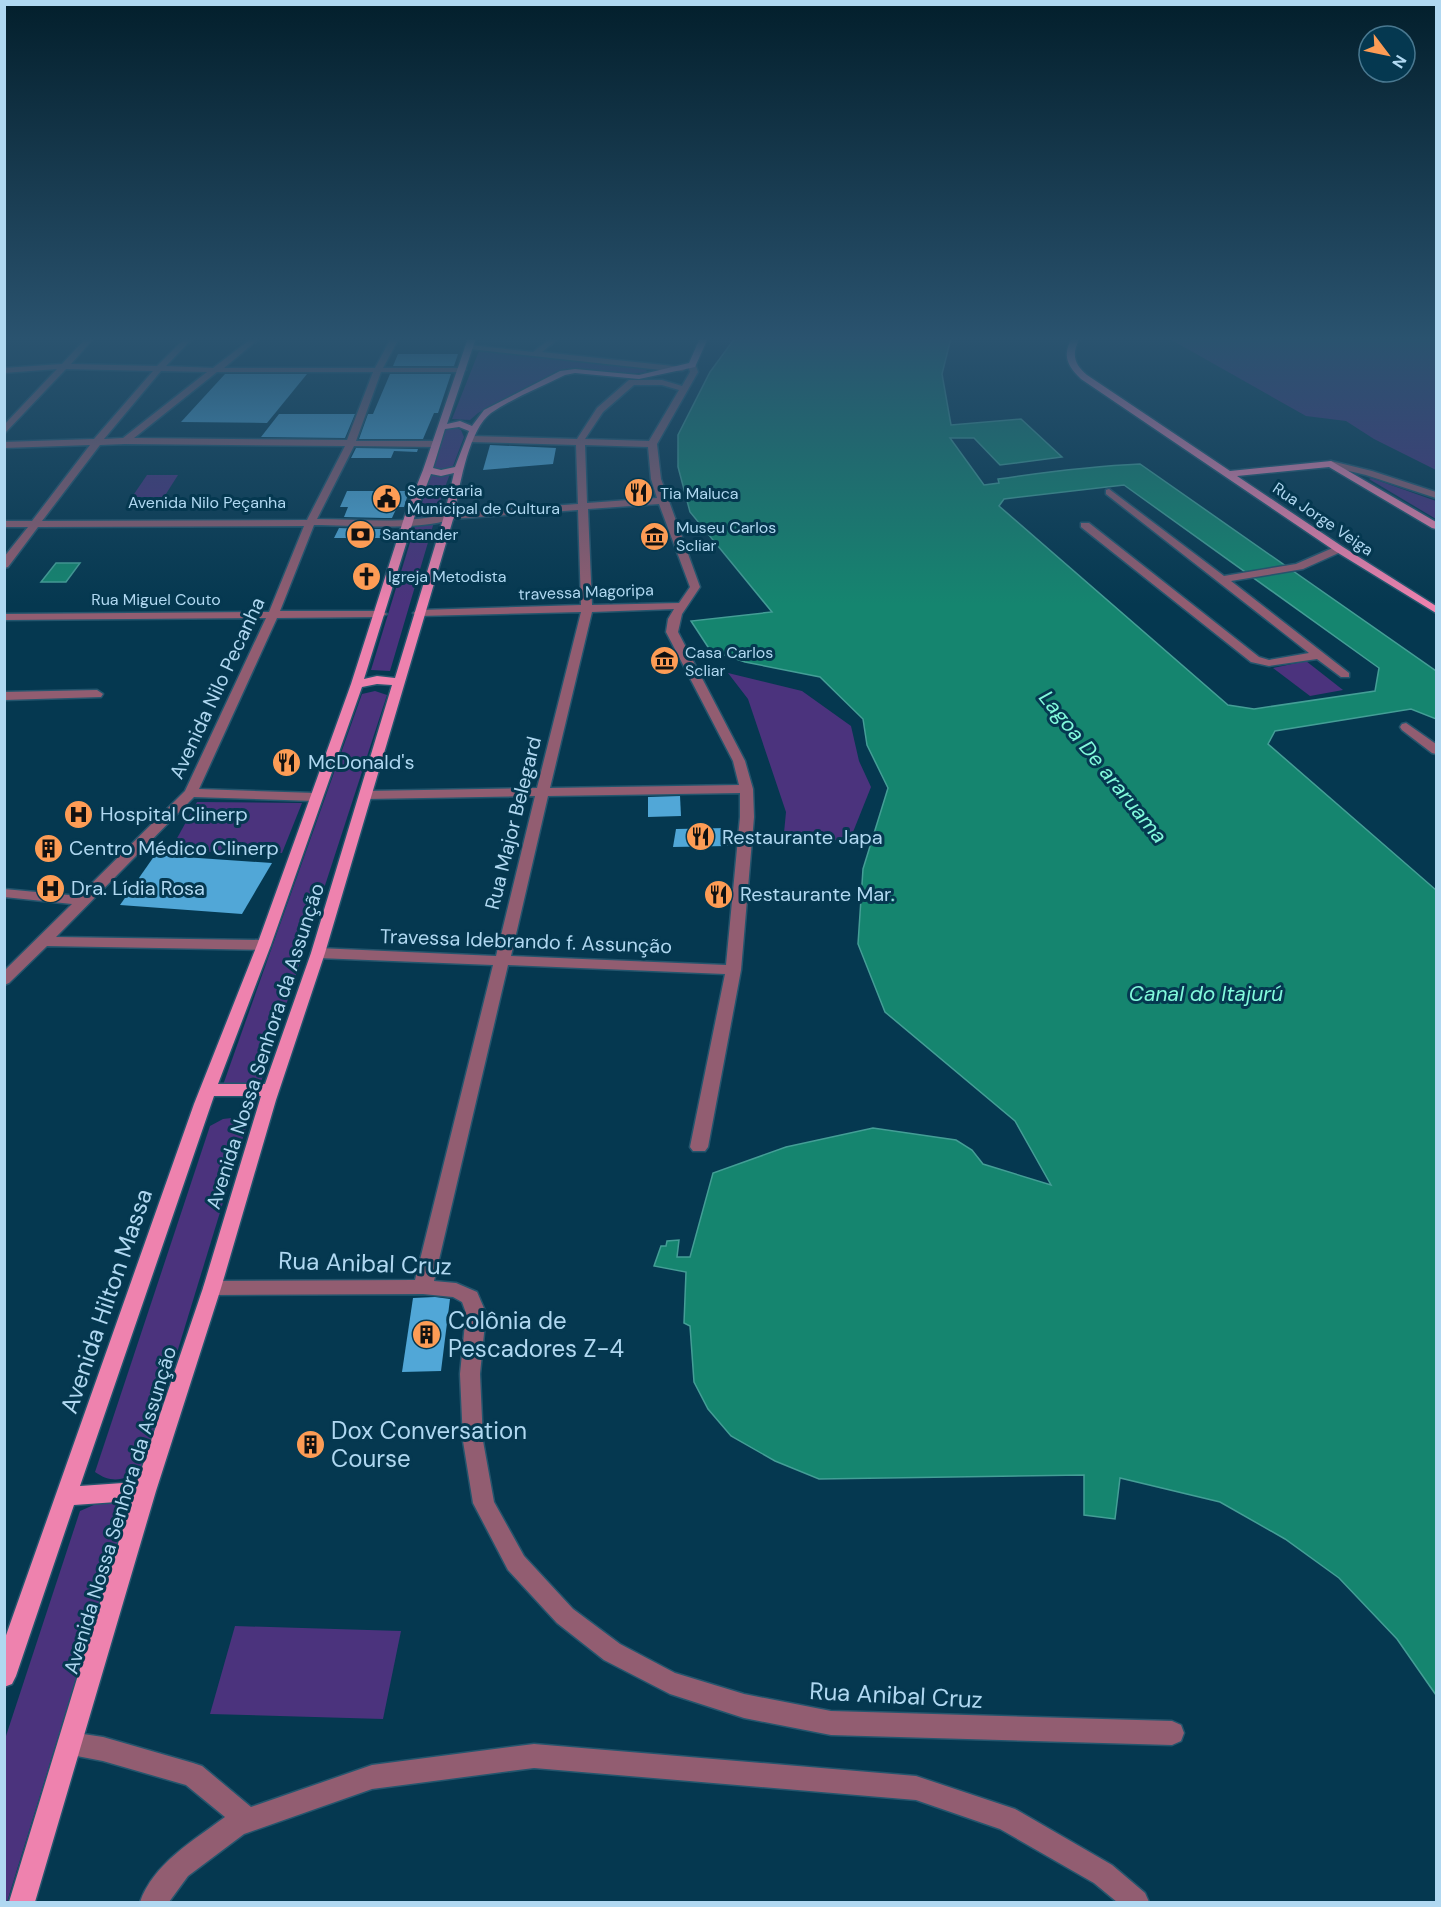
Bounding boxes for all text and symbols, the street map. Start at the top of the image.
north arrow [1357,24,1417,84]
text: N [1387,51,1411,72]
restaurant icon: Tia Maluca [623,477,655,509]
street label: Rua Jorge Veiga [1269,478,1377,560]
place label: Secretaria Municipal de Cultura [407,480,560,519]
public building icon: Secretaria Municipal de Cultura [370,483,402,515]
place label: Tia Maluca [660,483,739,504]
street label: Avenida Nilo Peçanha [128,492,286,513]
place label: Museu Carlos Scliar [676,517,776,556]
bank icon: Santander [345,518,377,550]
museum icon: Museu Carlos Scliar [639,520,671,552]
place label: Santander [382,524,458,545]
church icon: Igreja Metodista [351,560,383,592]
place label: Igreja Metodista [388,566,507,587]
street label: travessa Magoripa [518,579,654,605]
street label: Rua Miguel Couto [91,589,221,610]
street label: Avenida Nilo Pecanha [163,593,271,783]
place label: Casa Carlos Scliar [685,642,773,681]
museum icon: Casa Carlos Scliar [648,645,680,677]
water label: Lagoa De araruama [1033,685,1173,849]
street label: Rua Major Belegard [479,734,547,912]
restaurant icon: McDonald's [271,746,303,778]
place label: McDonald's [308,749,414,775]
hospital icon: Hospital Clinerp [63,798,95,830]
place label: Hospital Clinerp [100,801,248,827]
restaurant icon: Restaurante Japa [685,821,717,853]
place label: Restaurante Japa [722,824,883,850]
building icon: Centro Médico Clinerp [32,832,64,864]
place label: Centro Médico Clinerp [69,835,279,861]
hospital icon: Dra. Lídia Rosa [34,872,66,904]
place label: Dra. Lídia Rosa [71,875,205,901]
restaurant icon: Restaurante Mar. [703,878,735,910]
street label: Avenida Nossa Senhora da Assunção [200,880,330,1212]
place label: Restaurante Mar. [740,881,895,907]
street label: Travessa Idebrando f. Assunção [380,923,672,959]
water label: Canal do Itajurú [1129,980,1283,1008]
street label: Avenida Hilton Massa [53,1185,159,1417]
street label: Rua Anibal Cruz [278,1244,452,1282]
place label: Colônia de Pescadores Z-4 [448,1305,624,1364]
building icon: Colônia de Pescadores Z-4 [411,1318,443,1350]
street label: Avenida Nossa Senhora da Assunção [58,1343,182,1677]
place label: Dox Conversation Course [331,1415,527,1474]
building icon: Dox Conversation Course [294,1428,326,1460]
street label: Rua Anibal Cruz [809,1675,983,1715]

